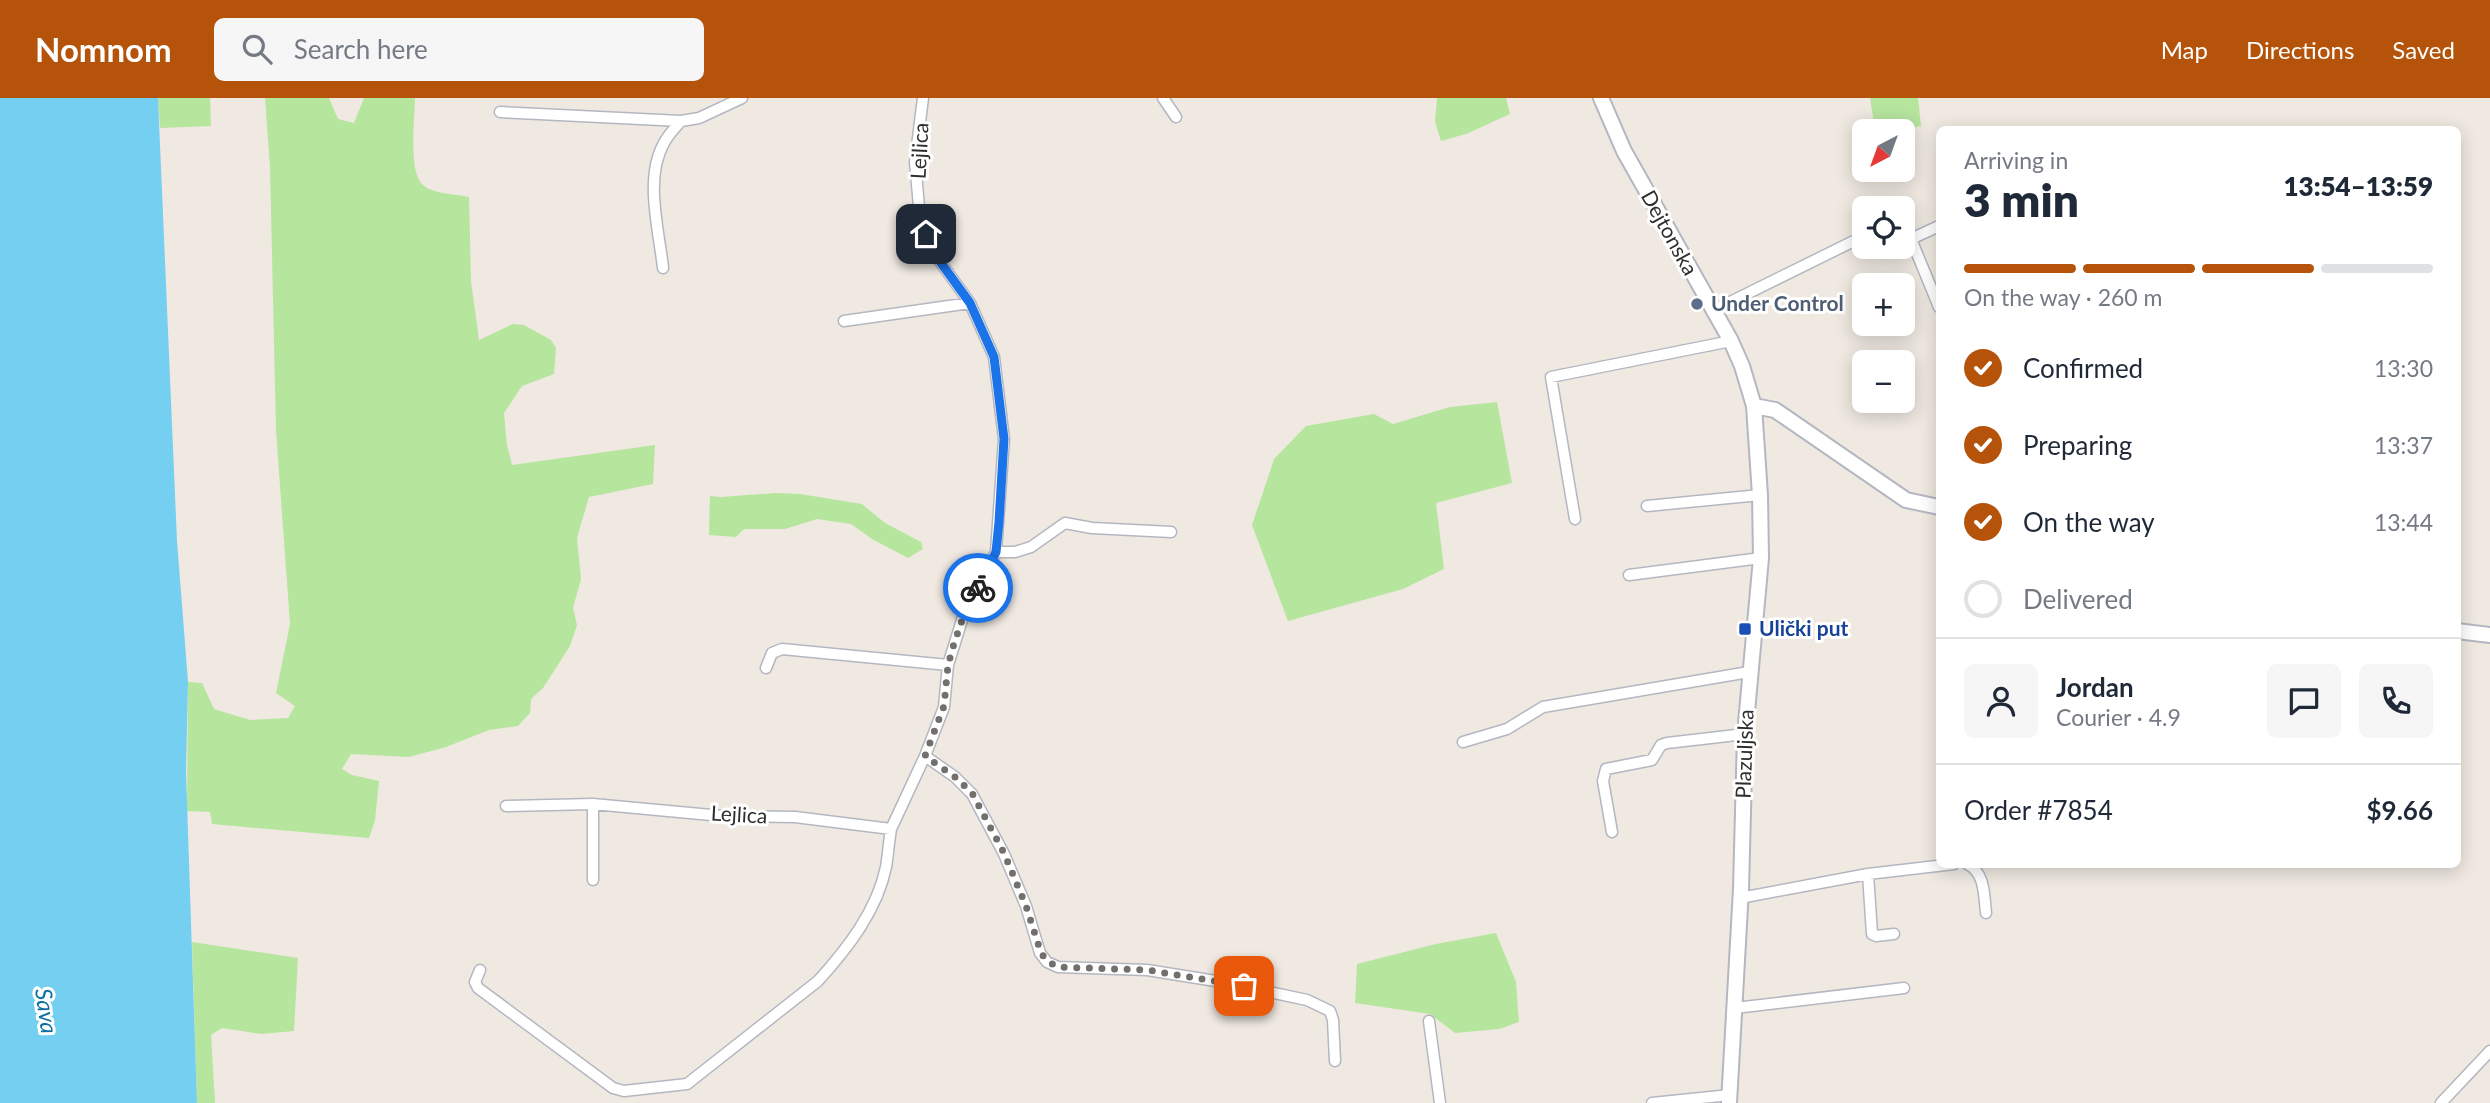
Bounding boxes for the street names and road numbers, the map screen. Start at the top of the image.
street label: Lejlica [905,122,932,180]
street label: Dejtonska [1637,185,1704,279]
street label: Plazuljska [1729,709,1758,799]
street label: Lejlica [710,800,768,827]

